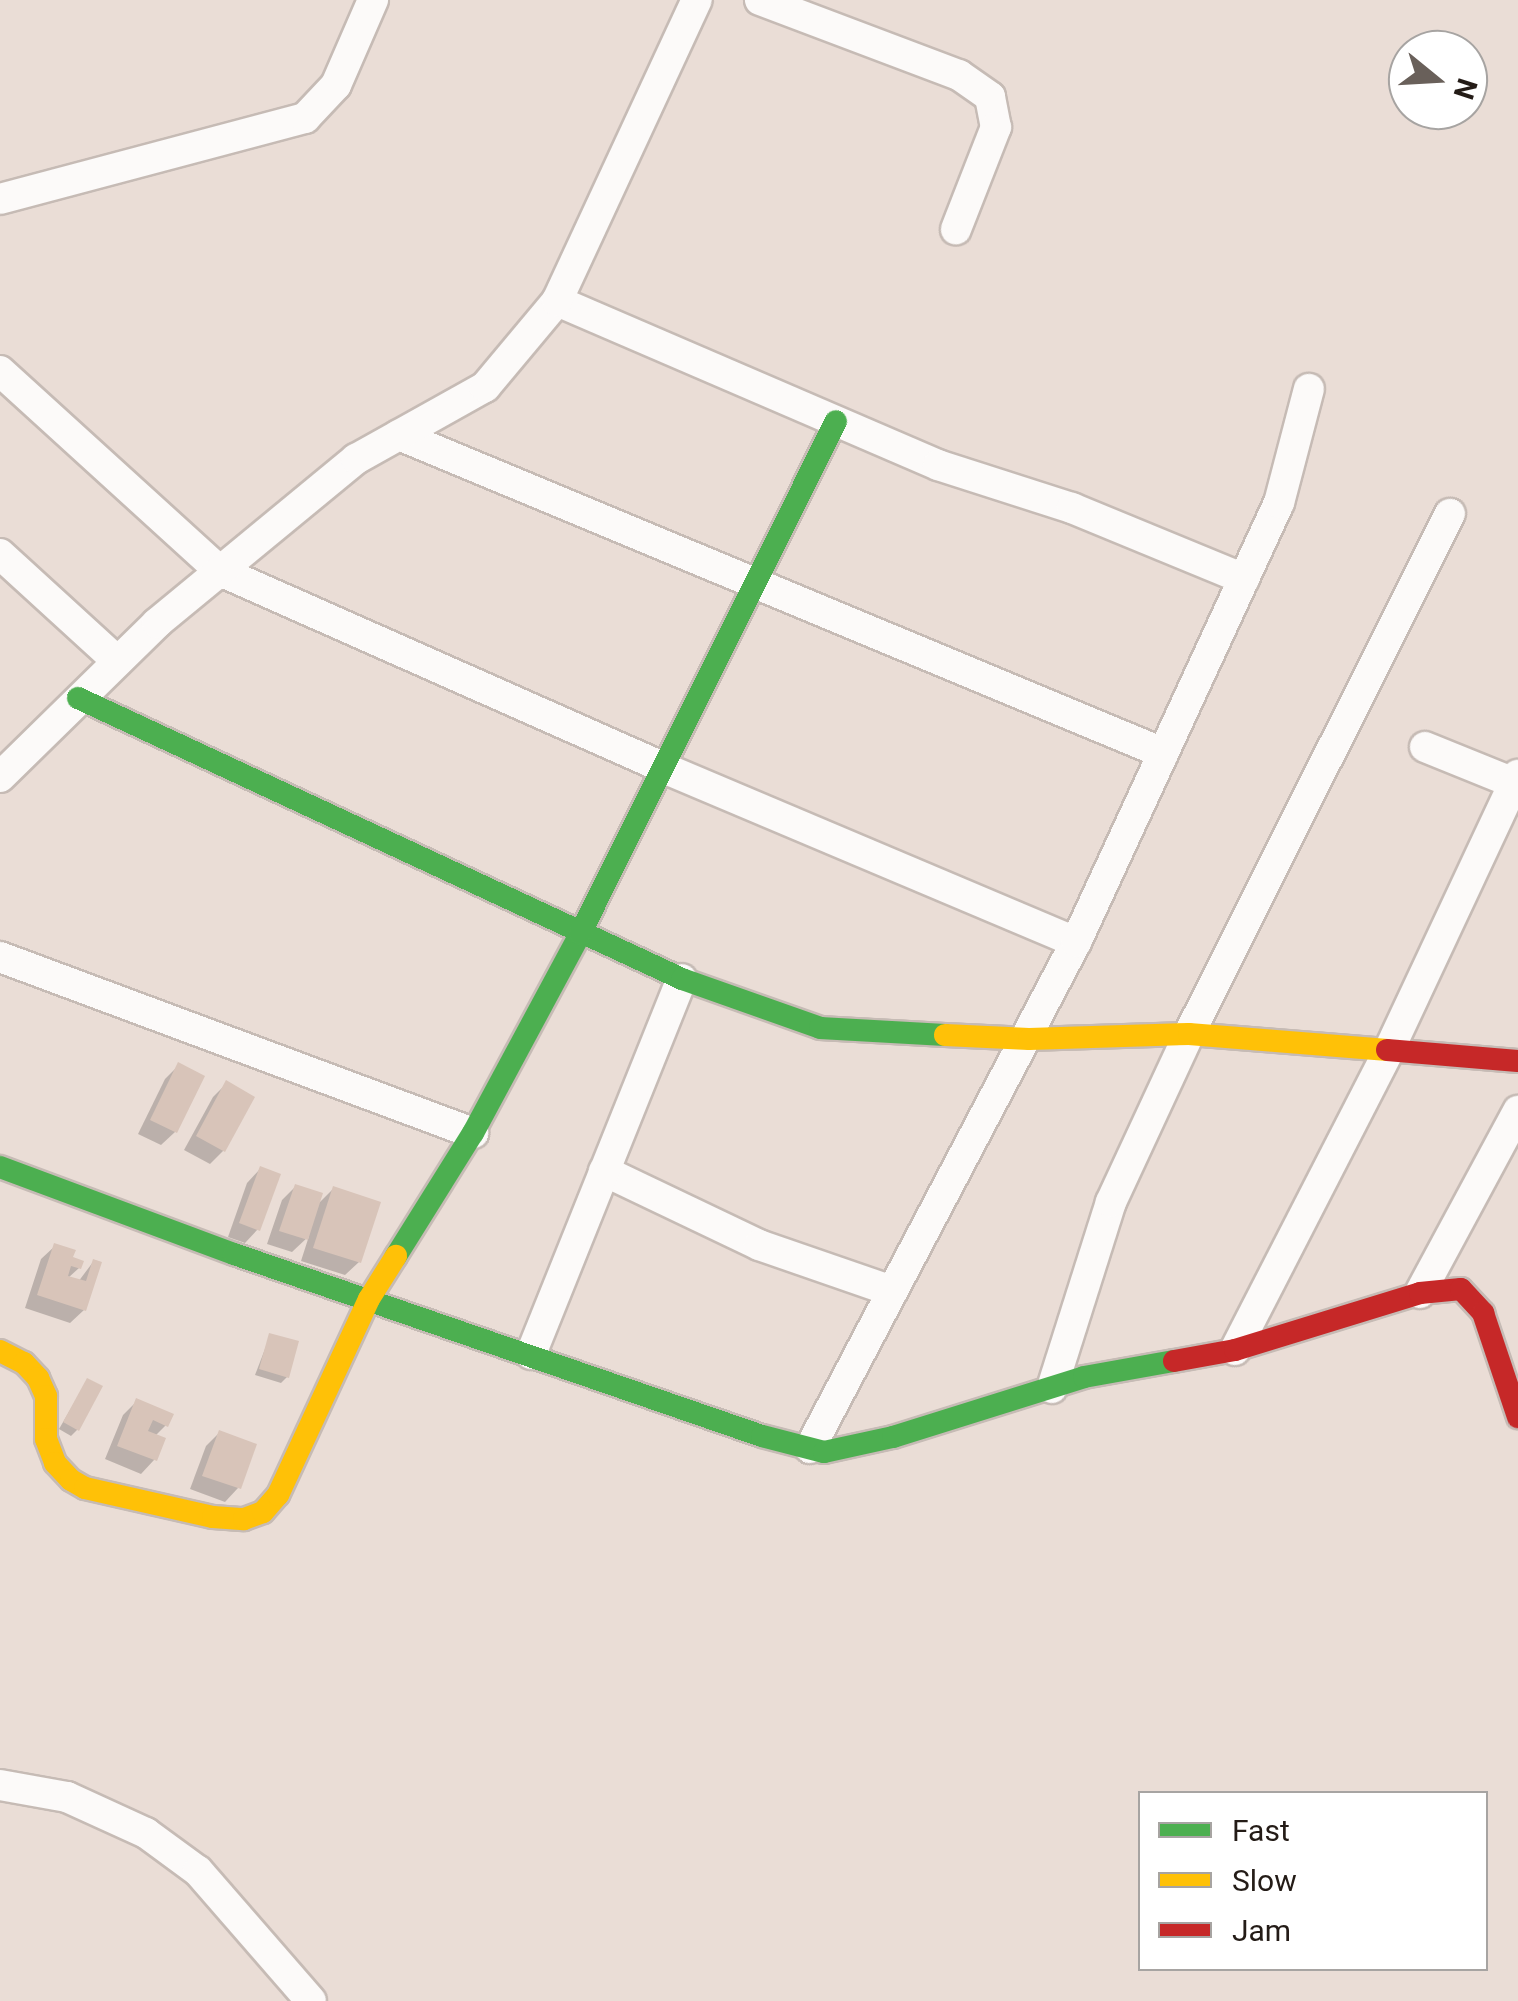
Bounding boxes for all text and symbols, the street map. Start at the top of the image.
north arrow [1388,30,1488,130]
text: N [1446,74,1484,103]
legend [1138,1791,1488,1971]
text: Fast [1232,1813,1290,1848]
text: Slow [1232,1863,1297,1898]
text: Jam [1232,1913,1291,1948]

